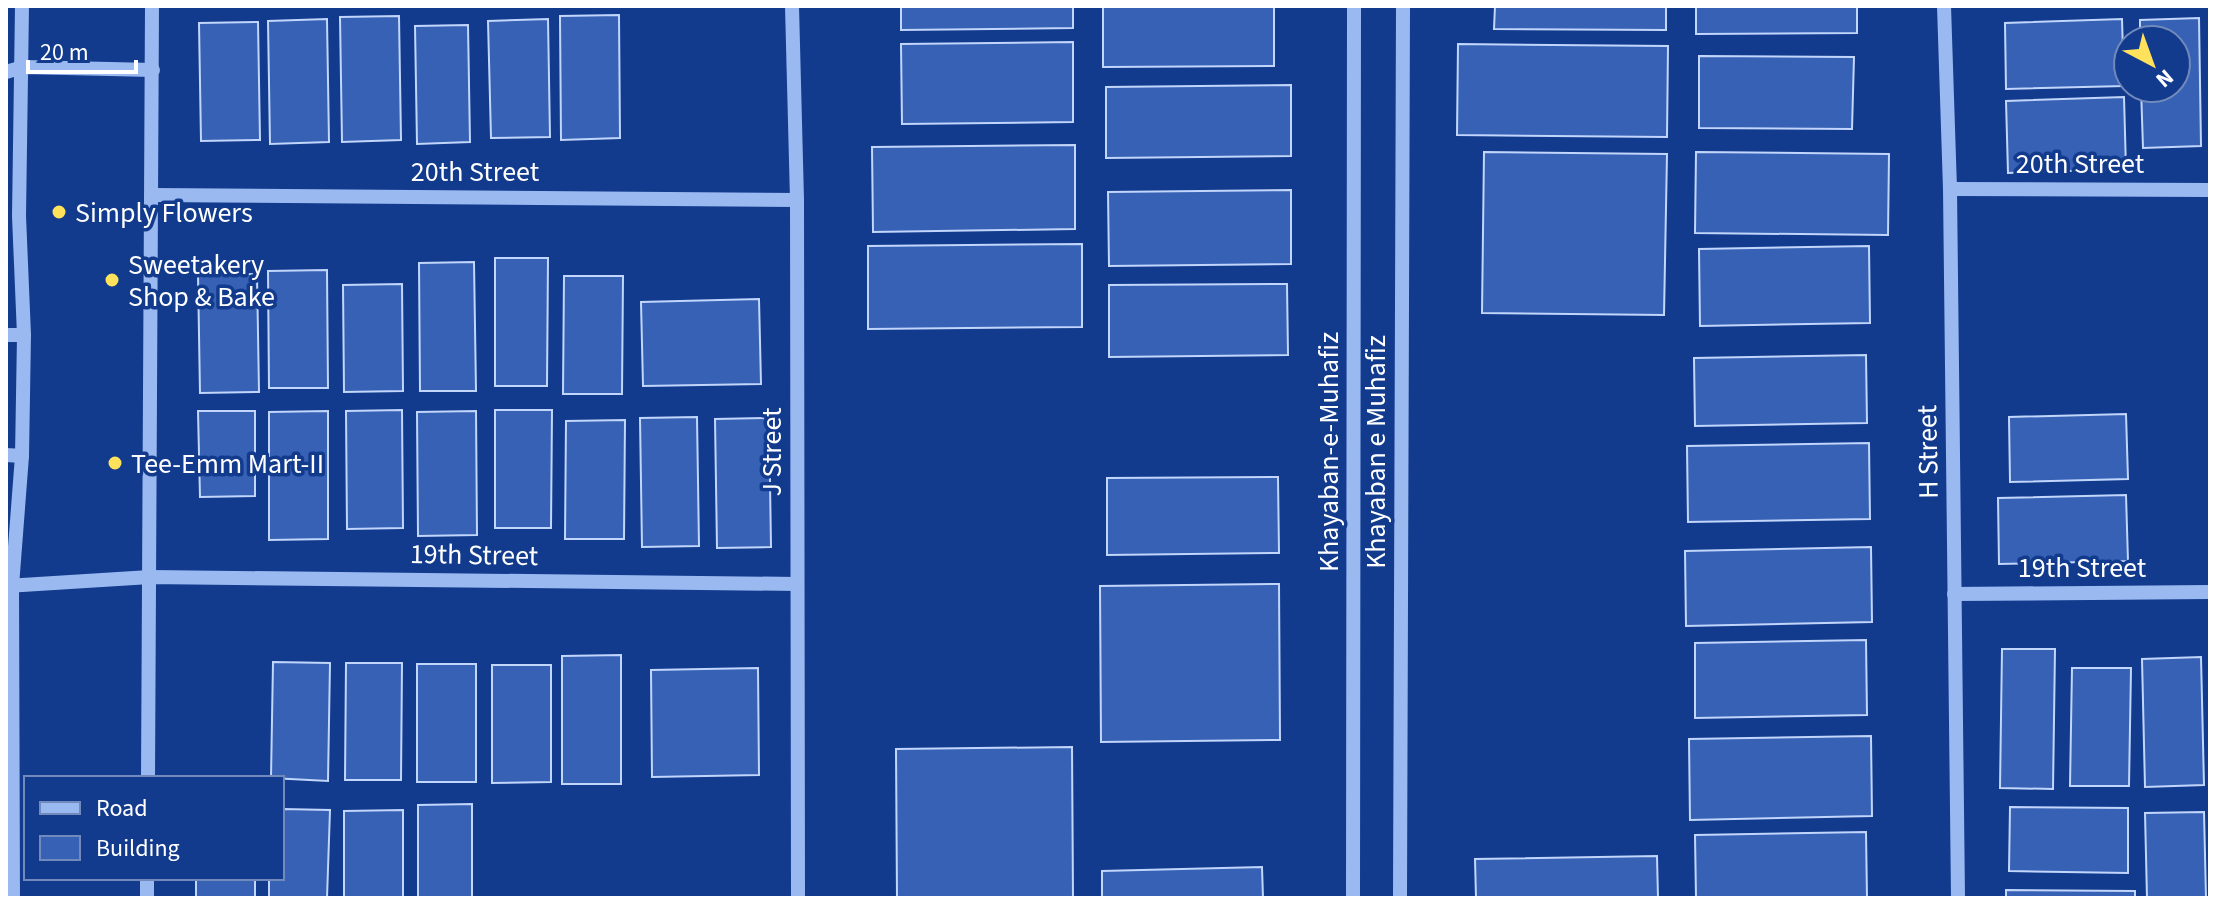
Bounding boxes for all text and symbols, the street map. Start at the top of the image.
scale bar [28,24,136,74]
north arrow [2112,24,2192,104]
text: 20 m [40,35,89,70]
text: N [2148,61,2180,95]
street label: 20th Street [2016,144,2145,184]
street label: 20th Street [411,152,540,192]
place label: Simply Flowers [75,193,253,233]
marker: Simply Flowers [50,203,68,221]
place label: Sweetakery Shop & Bake [128,245,275,317]
marker: Sweetakery Shop & Bake [103,271,121,289]
street label: Khayaban-e-Muhafiz [1309,332,1349,572]
street label: Khayaban e Muhafiz [1356,335,1396,569]
street label: H Street [1907,404,1949,499]
street label: J Street [752,407,792,497]
place label: Tee-Emm Mart-II [131,444,324,484]
marker: Tee-Emm Mart-II [106,454,124,472]
street label: 19th Street [410,534,539,576]
street label: 19th Street [2018,548,2147,588]
legend [24,776,284,880]
text: Road [96,791,148,826]
text: Building [96,831,180,866]

